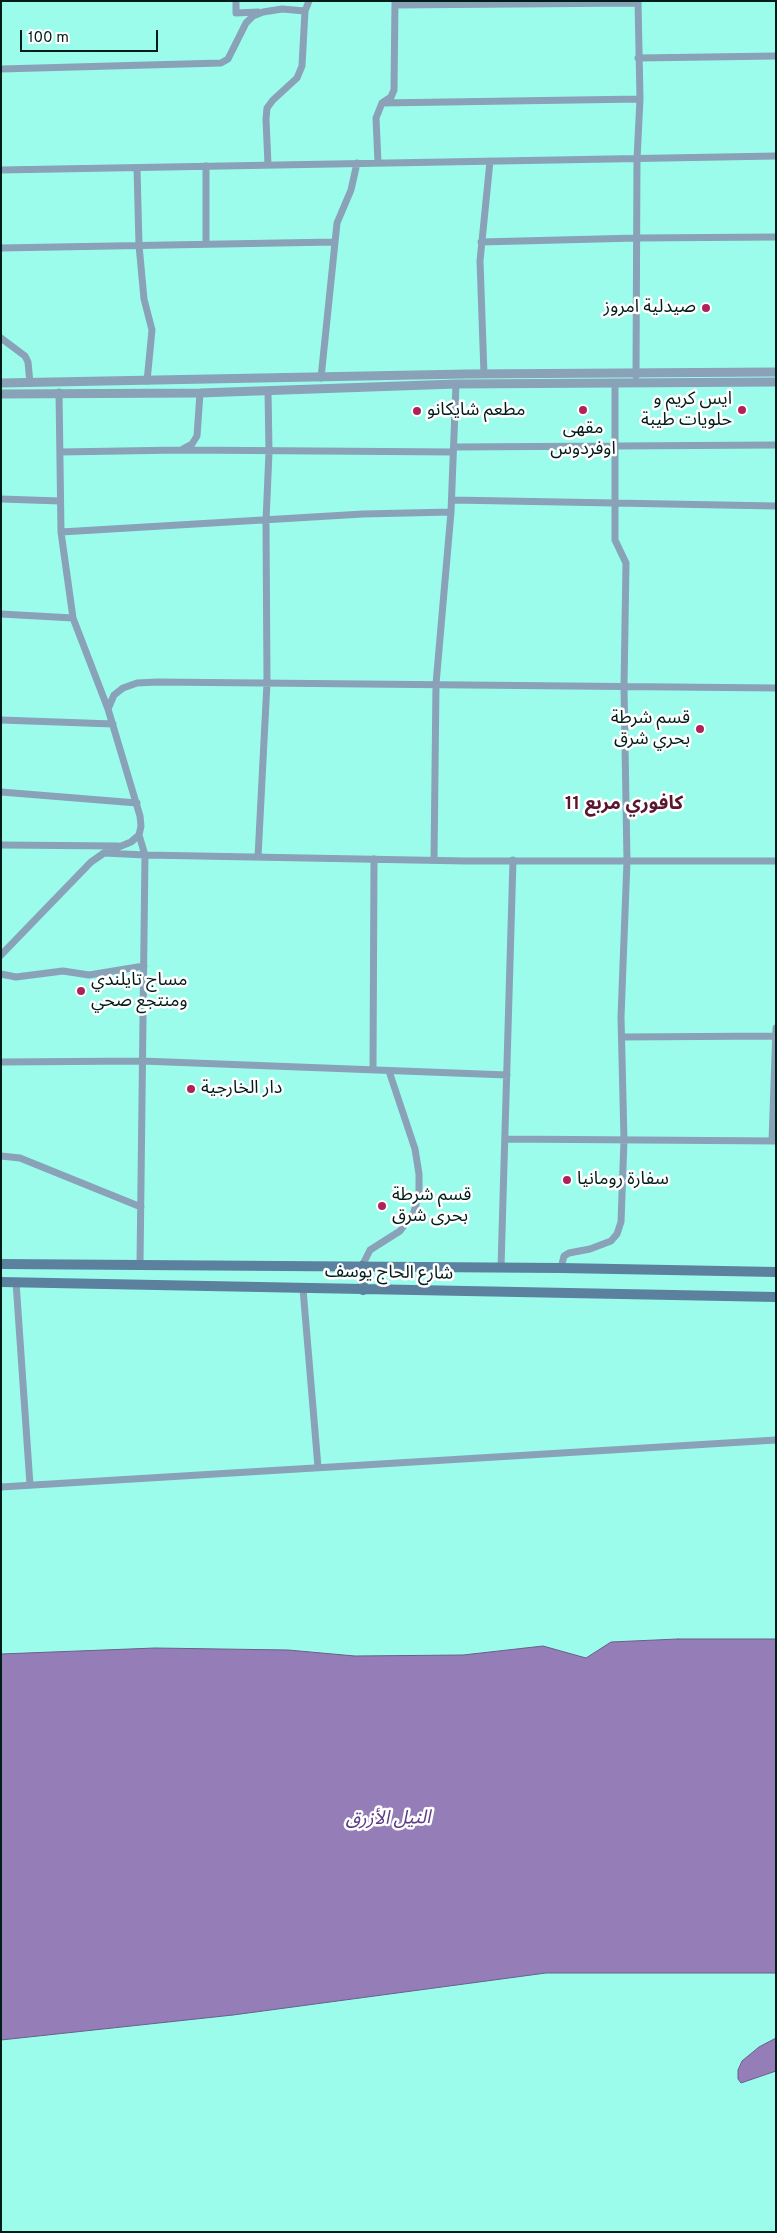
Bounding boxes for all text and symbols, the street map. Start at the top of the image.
scale bar [22,20,160,52]
text: 100 m [28,29,69,48]
place label: صيدلية امروز [604,297,696,319]
marker: صيدلية امروز [700,302,712,314]
place label: ايس كريم و حلويات طيبة [641,389,732,432]
place label: مطعم شايكانو [427,400,525,422]
marker: مقهى اوفردوس [577,404,589,416]
marker: ايس كريم و حلويات طيبة [736,404,748,416]
marker: مطعم شايكانو [411,405,423,417]
place label: مقهى اوفردوس [550,418,616,460]
place label: قسم شرطة بحري شرق [611,708,690,751]
marker: قسم شرطة بحري شرق [694,723,706,735]
district label: كافوري مربع 11 [565,794,683,816]
place label: مساج تايلندي ومنتجع صحي [91,970,188,1012]
marker: مساج تايلندي ومنتجع صحي [75,985,87,997]
place label: دار الخارجية [201,1078,282,1100]
marker: دار الخارجية [185,1083,197,1095]
place label: سفارة رومانيا [577,1169,669,1191]
marker: سفارة رومانيا [561,1174,573,1186]
place label: قسم شرطة بحرى شرق [392,1185,471,1228]
marker: قسم شرطة بحرى شرق [376,1200,388,1212]
street label: شارع الحاج يوسف [325,1262,453,1286]
water label: النيل الأزرق [345,1808,431,1832]

